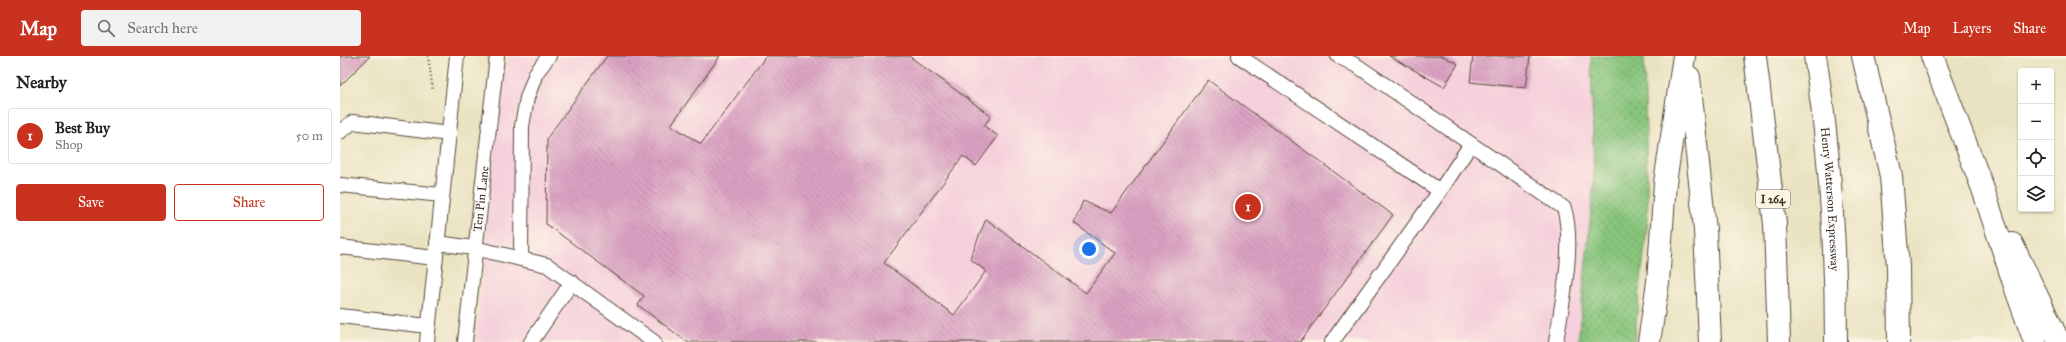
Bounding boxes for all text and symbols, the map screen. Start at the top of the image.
search box [81,10,361,46]
text: Map [20,17,57,40]
icon: search [95,17,117,39]
text: Search here [127,19,198,37]
text: Map [1903,20,1931,37]
text: Layers [1953,20,1991,37]
text: Share [2013,20,2046,37]
map controls [2018,68,2054,212]
button: + [2018,68,2054,104]
text: Nearby [16,72,67,93]
button: − [2018,104,2054,140]
text: Best Buy [55,119,110,137]
street label: Henry Watterson Expressway [1818,126,1842,272]
text: 1 [27,128,33,144]
text: 50 m [296,128,323,144]
text: Shop [55,137,83,153]
button: locate [2018,140,2054,176]
street label: Ten Pin Lane [470,165,492,233]
button: layers [2018,176,2054,212]
button: Save [16,184,166,221]
button: Share [174,184,324,221]
road number: I 264 [1756,190,1790,208]
pin: 1 [1235,192,1261,222]
your location [1079,239,1099,259]

